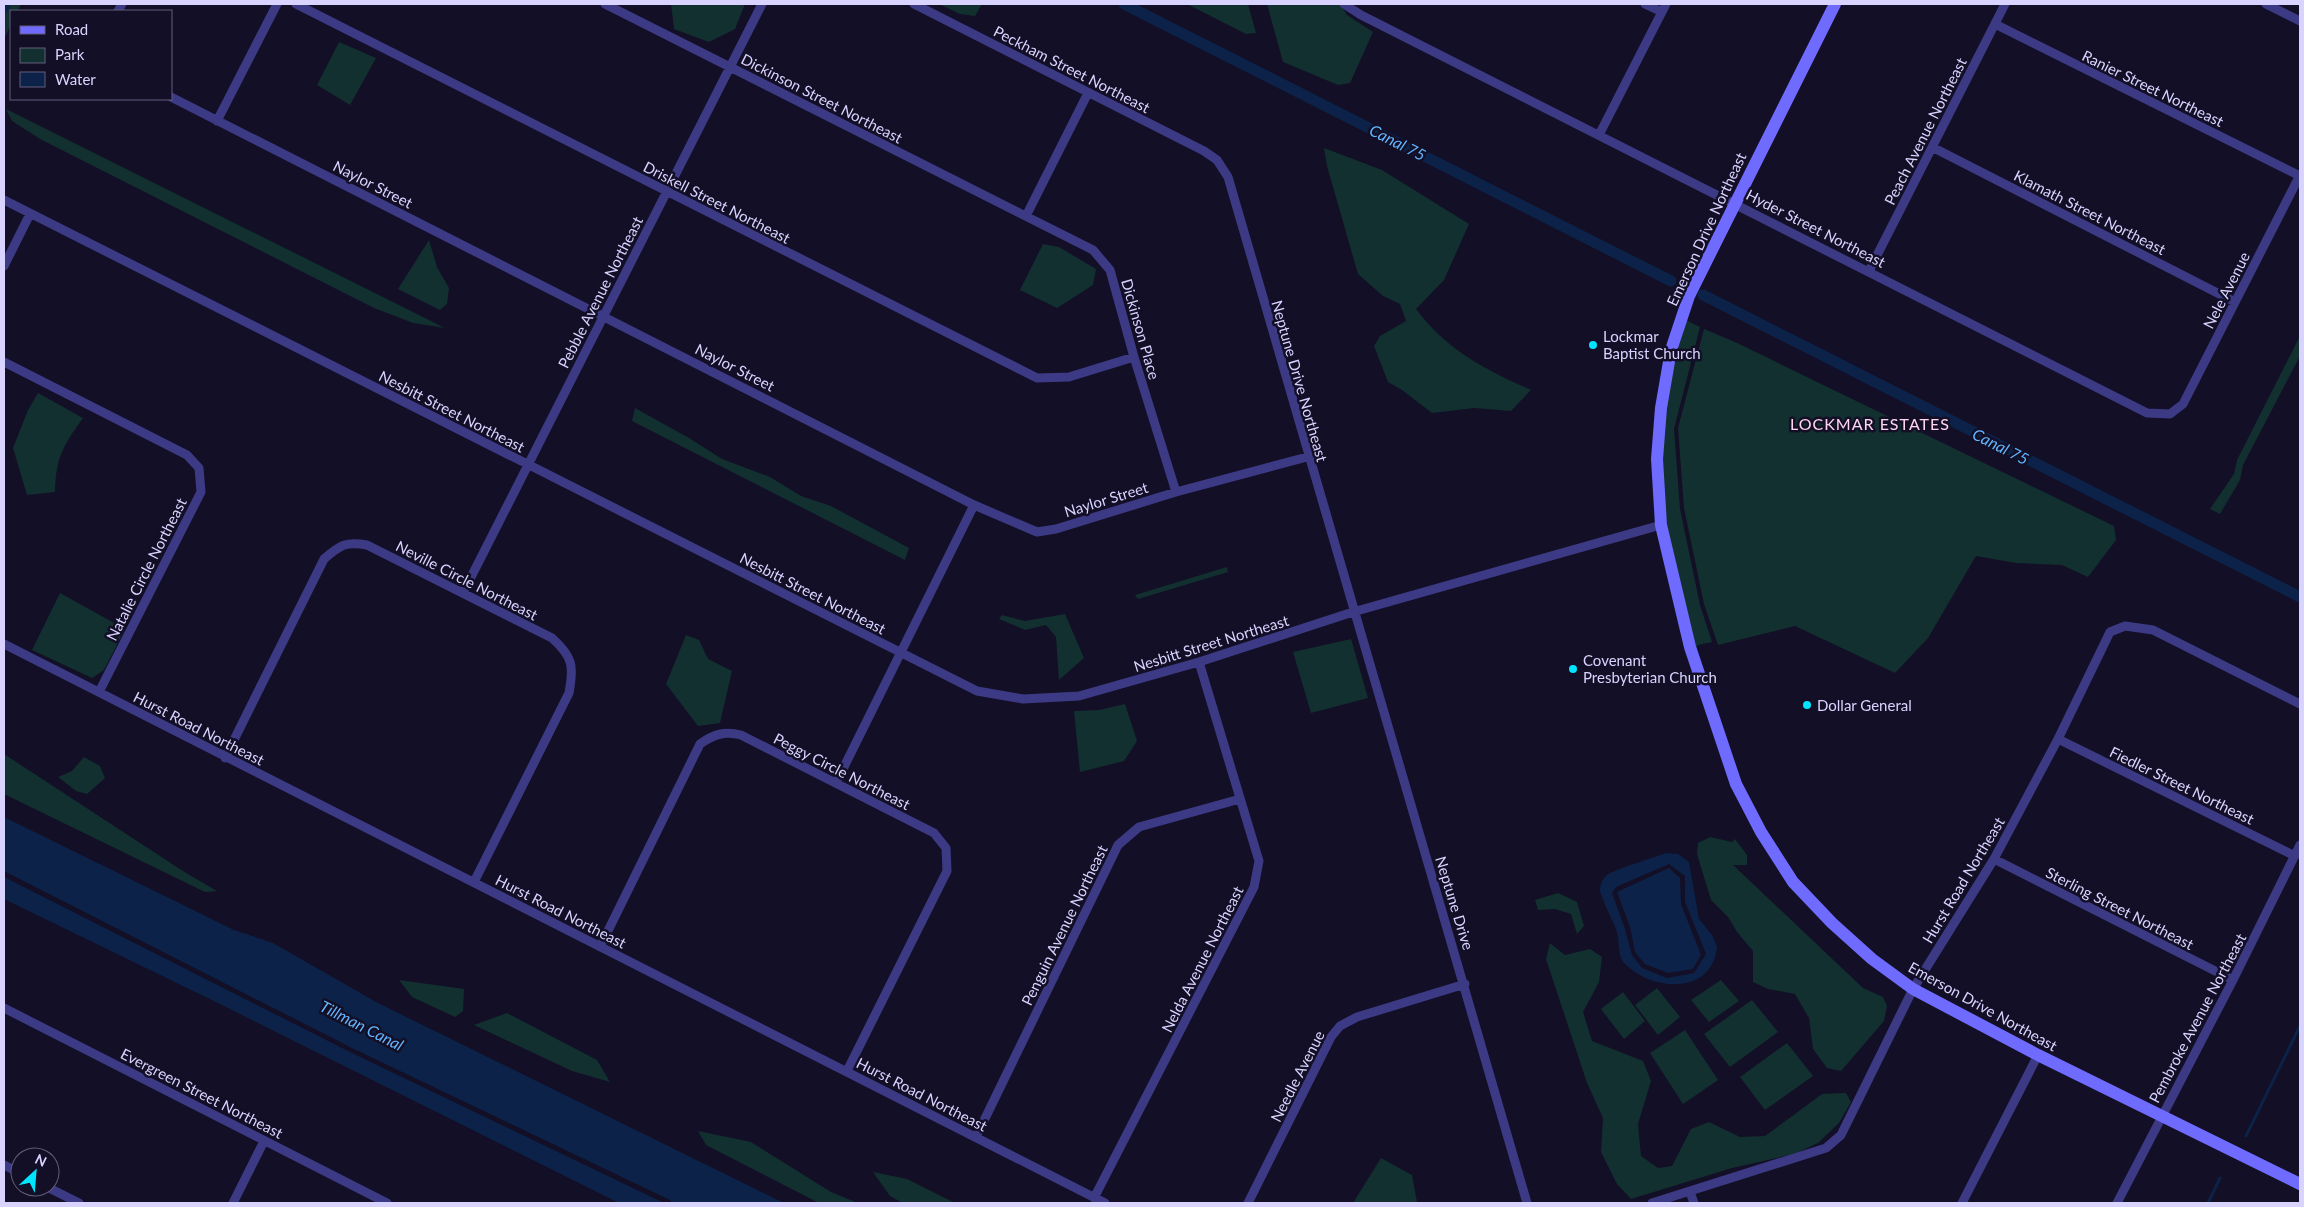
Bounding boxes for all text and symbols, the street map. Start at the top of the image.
legend [10,10,172,100]
text: Road [55,20,88,38]
street label: Peckham Street Northeast [991,22,1154,117]
text: Park [55,45,85,63]
street label: Ranier Street Northeast [2079,46,2227,130]
street label: Dickinson Street Northeast [738,49,906,147]
street label: Peach Avenue Northeast [1880,54,1970,207]
text: Water [55,70,96,88]
water label: Canal 75 [1367,120,1429,164]
street label: Emerson Drive Northeast [1663,149,1750,309]
street label: Naylor Street [330,156,416,212]
street label: Driskell Street Northeast [641,157,794,247]
street label: Klamath Street Northeast [2011,166,2169,258]
street label: Hyder Street Northeast [1743,185,1889,271]
street label: Pebble Avenue Northeast [554,213,646,371]
street label: Nele Avenue [2199,249,2253,331]
street label: Dickinson Place [1118,277,1164,381]
street label: Neptune Drive Northeast [1268,298,1332,464]
place label: Lockmar Baptist Church [1603,327,1701,362]
street label: Naylor Street [692,339,778,395]
marker: Lockmar Baptist Church [1587,339,1599,351]
street label: Nesbitt Street Northeast [376,366,528,456]
district label: LOCKMAR ESTATES [1790,414,1950,433]
water label: Canal 75 [1970,424,2032,468]
street label: Naylor Street [1062,478,1151,520]
street label: Natalie Circle Northeast [102,494,190,643]
street label: Neville Circle Northeast [393,536,541,624]
street label: Nesbitt Street Northeast [737,548,889,638]
street label: Nesbitt Street Northeast [1131,611,1291,675]
place label: Covenant Presbyterian Church [1583,651,1717,686]
marker: Covenant Presbyterian Church [1567,663,1579,675]
street label: Hurst Road Northeast [131,687,268,769]
place label: Dollar General [1817,696,1912,714]
marker: Dollar General [1801,699,1813,711]
street label: Peggy Circle Northeast [771,729,914,814]
street label: Fiedler Street Northeast [2107,742,2258,828]
street label: Hurst Road Northeast [1918,813,2008,946]
street label: Penguin Avenue Northeast [1017,841,1111,1008]
street label: Neptune Drive [1432,854,1478,952]
street label: Sterling Street Northeast [2043,863,2197,953]
street label: Hurst Road Northeast [493,870,630,952]
street label: Nelda Avenue Northeast [1157,882,1247,1035]
street label: Pembroke Avenue Northeast [2145,930,2250,1106]
street label: Emerson Drive Northeast [1906,958,2061,1055]
water label: Tillman Canal [317,996,407,1054]
street label: Needle Avenue [1266,1027,1328,1125]
street label: Evergreen Street Northeast [118,1044,287,1142]
street label: Hurst Road Northeast [854,1053,991,1135]
north arrow [10,1147,60,1197]
text: N [32,1150,49,1170]

